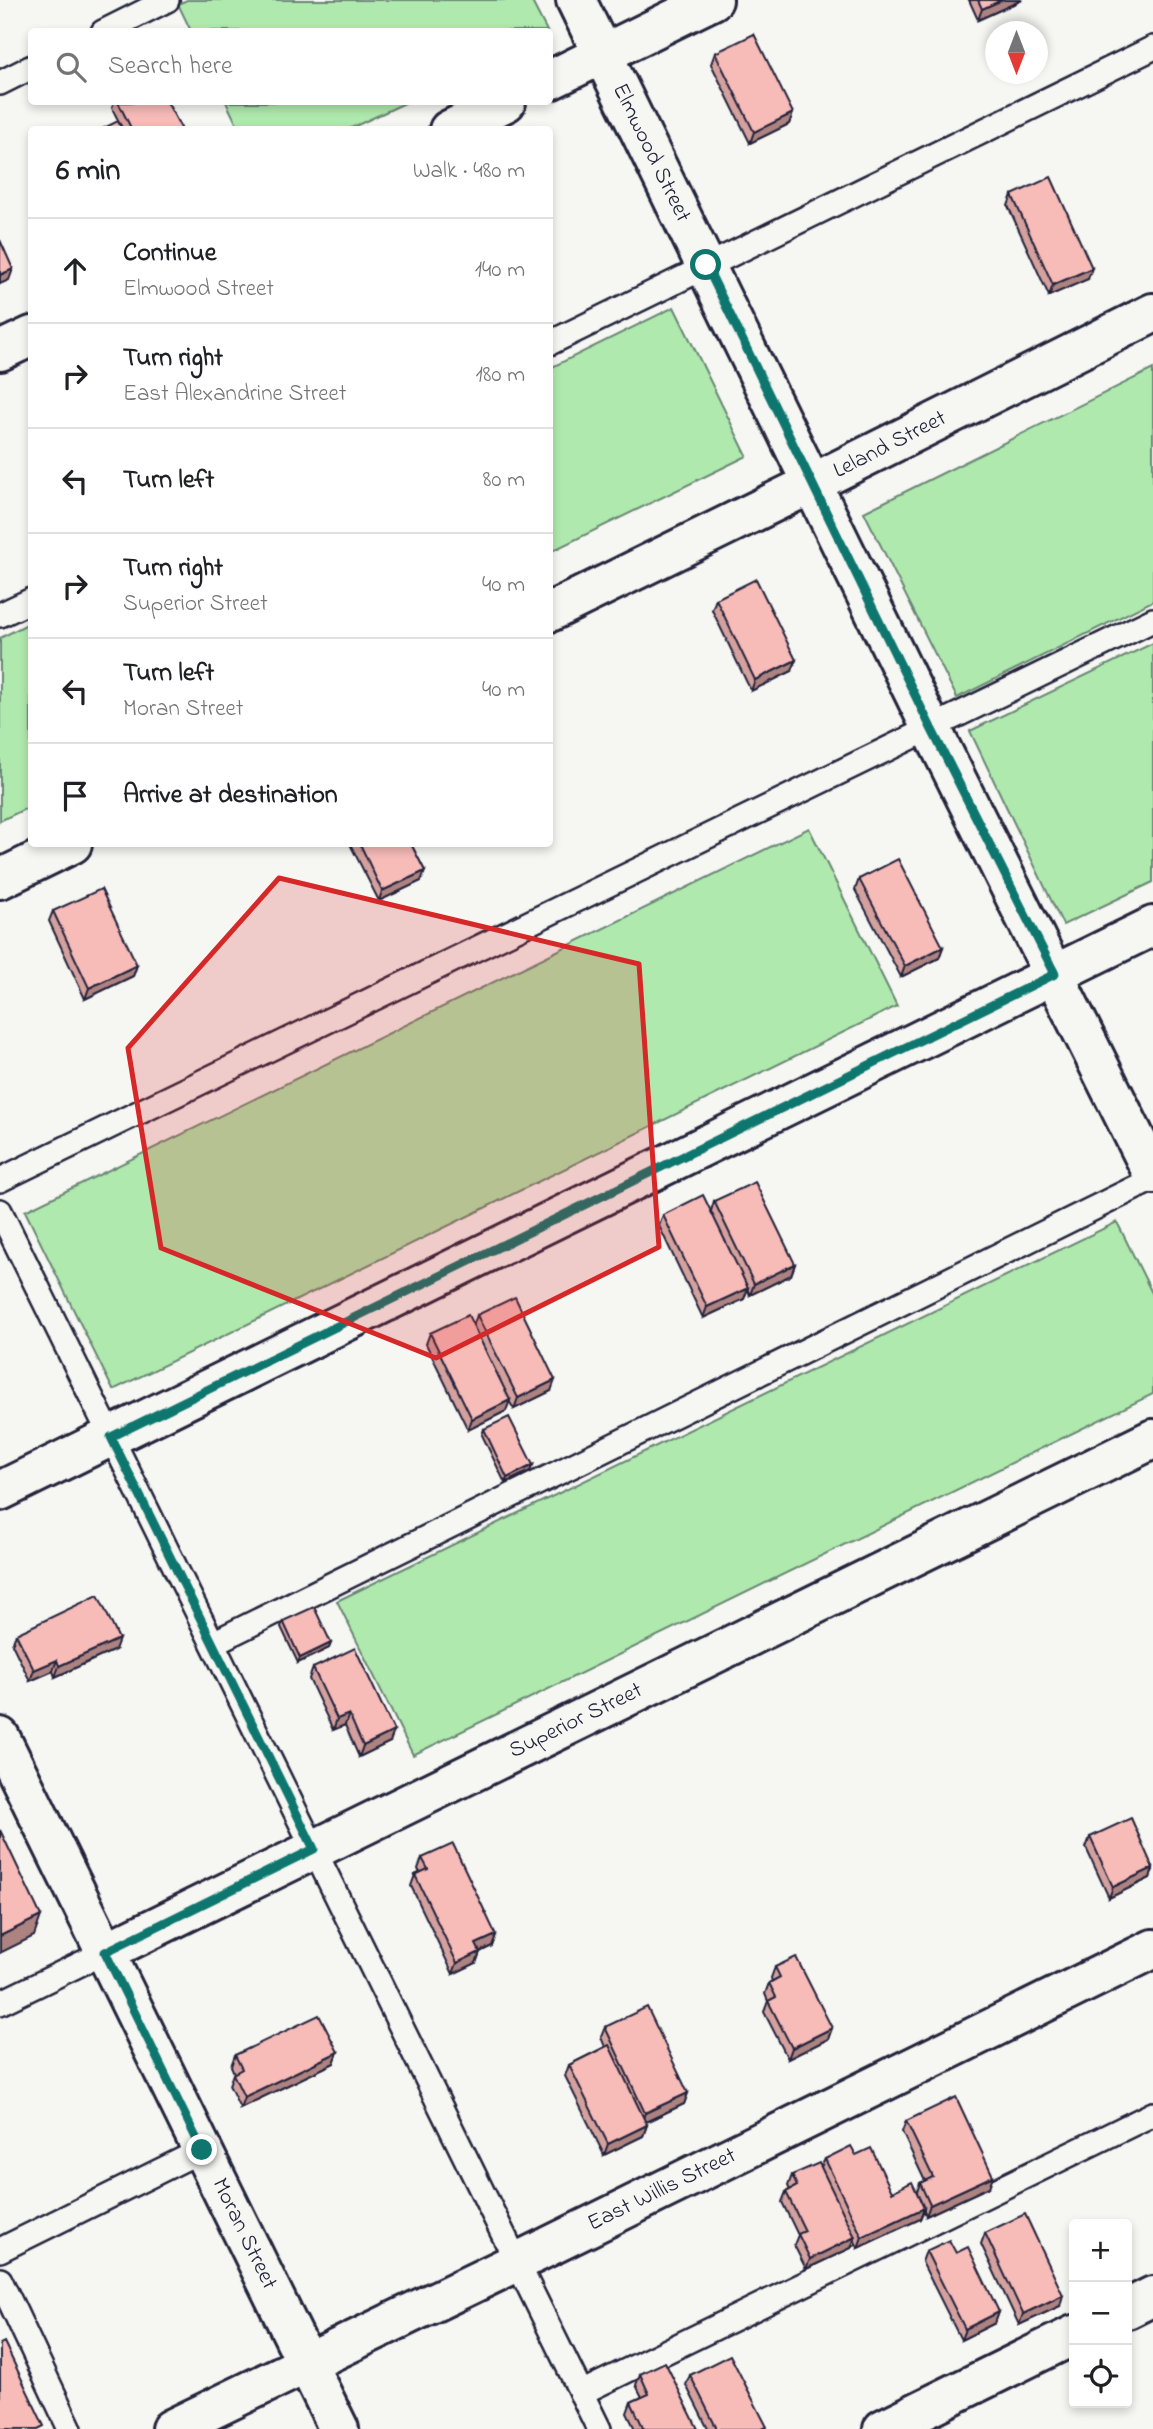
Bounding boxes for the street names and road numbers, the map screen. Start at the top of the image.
street label: Elmwood Street [603,78,699,228]
street label: Leland Street [828,402,953,488]
street label: Superior Street [504,1674,649,1768]
street label: East Willis Street [582,2140,742,2240]
street label: Moran Street [203,2173,285,2296]

